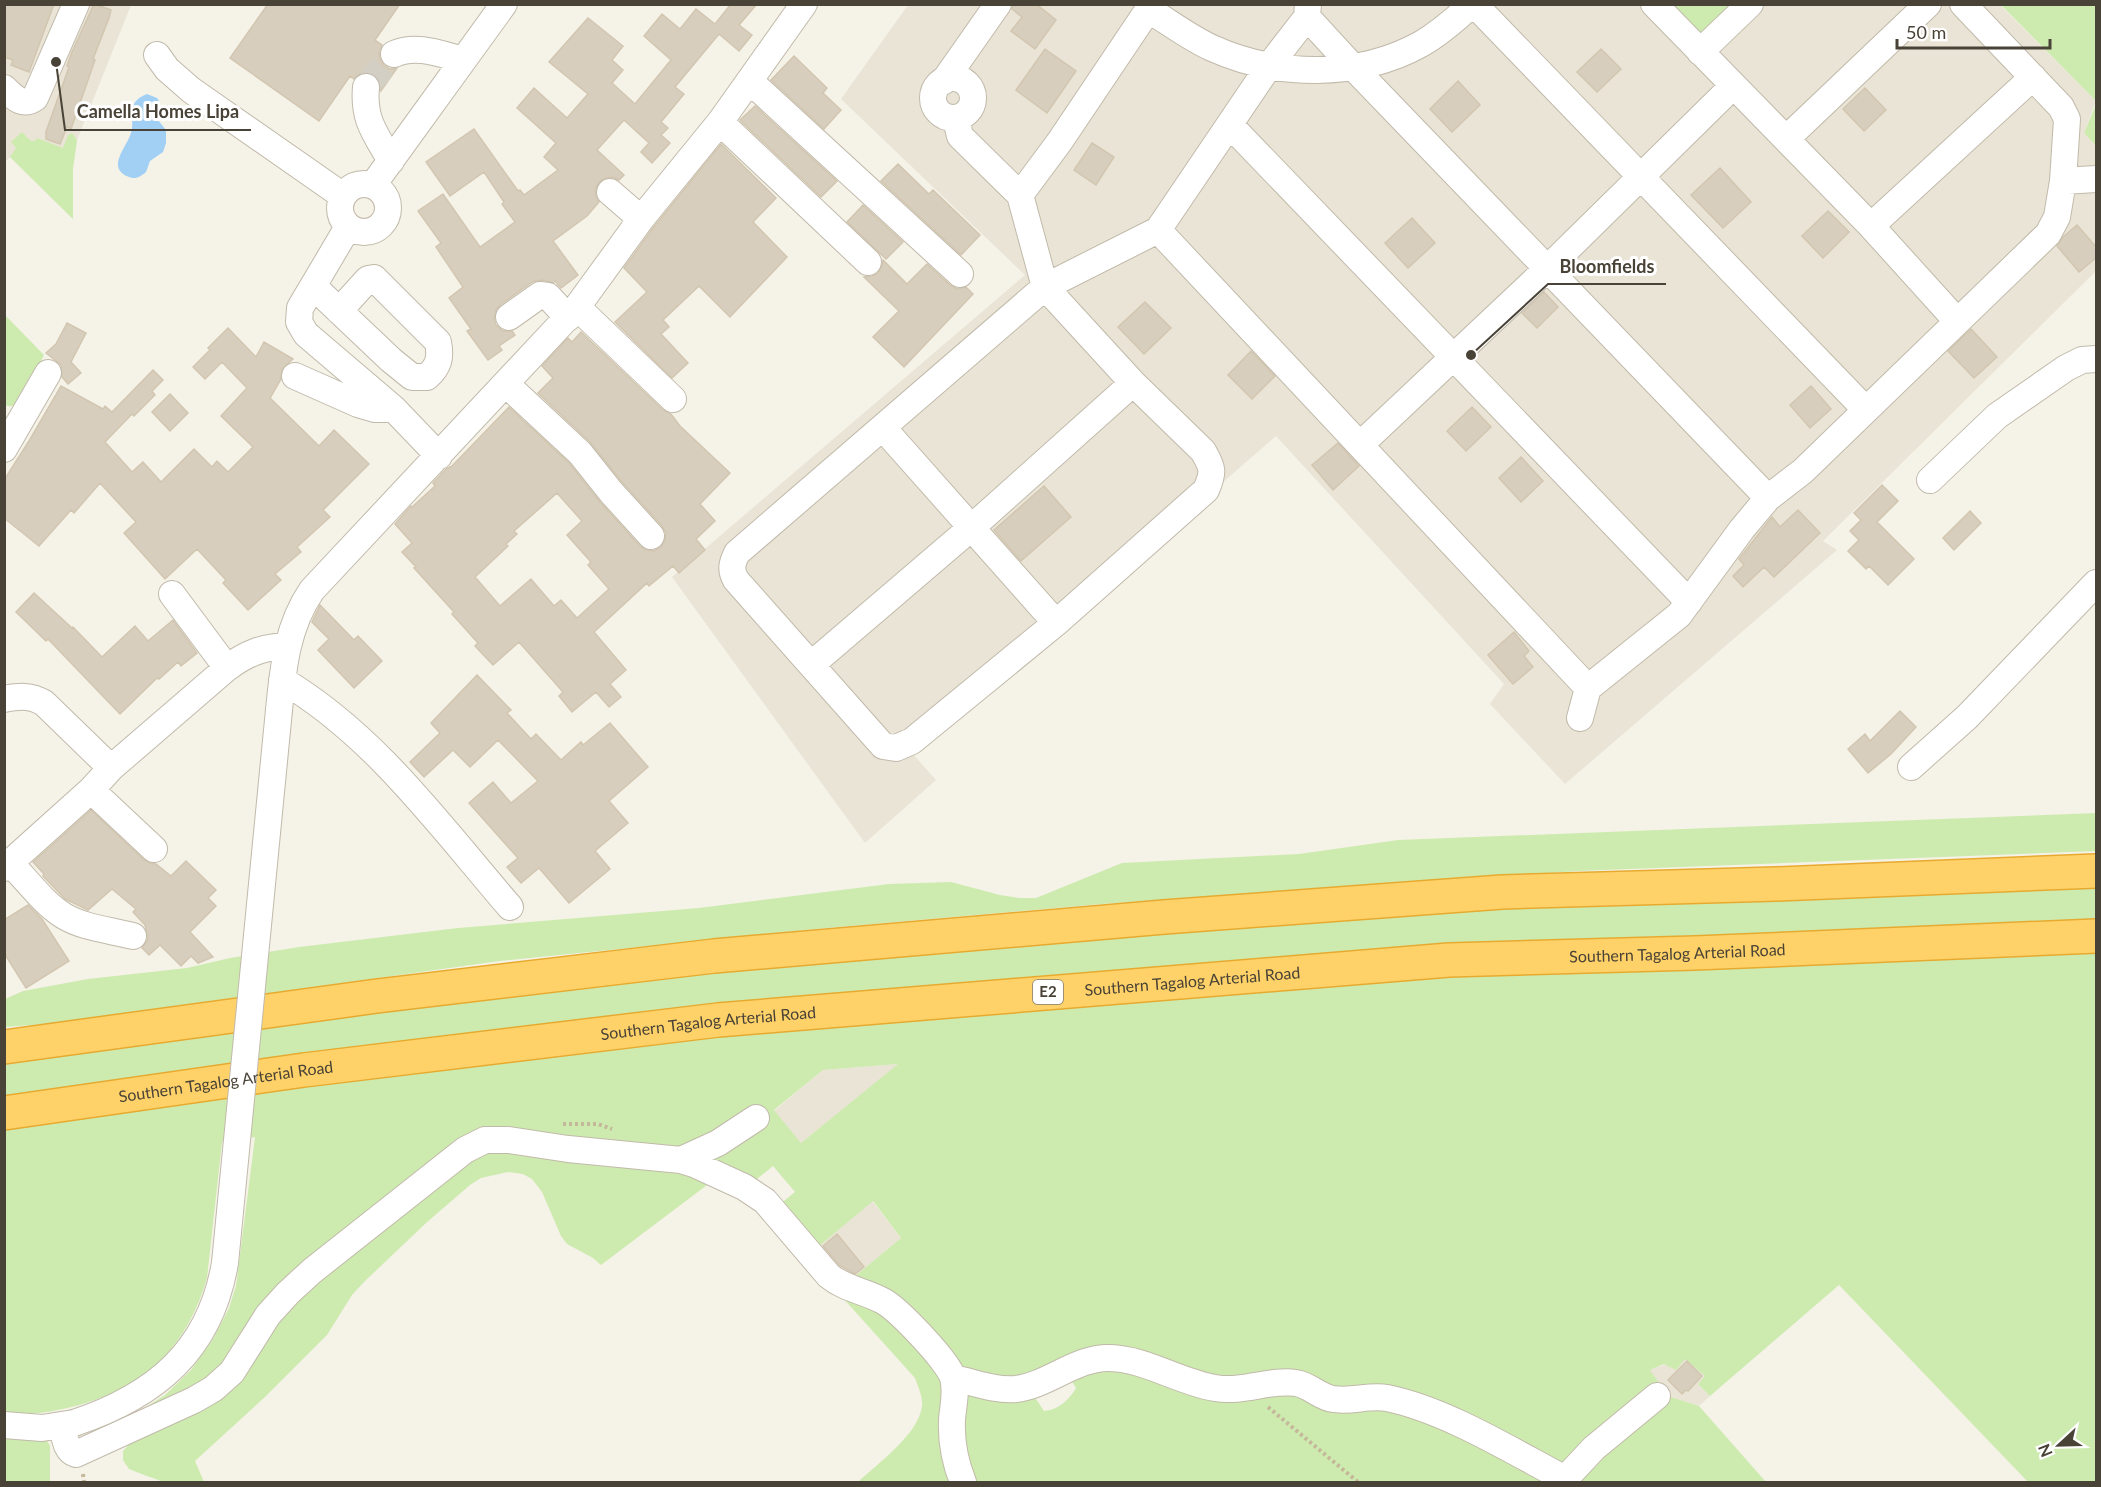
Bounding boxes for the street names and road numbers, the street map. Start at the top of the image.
street label: Southern Tagalog Arterial Road [1569,939,1786,966]
street label: Southern Tagalog Arterial Road [1084,962,1301,999]
road number: E2 [1033,980,1063,1004]
street label: Southern Tagalog Arterial Road [599,1002,817,1043]
street label: Southern Tagalog Arterial Road [117,1057,334,1105]

